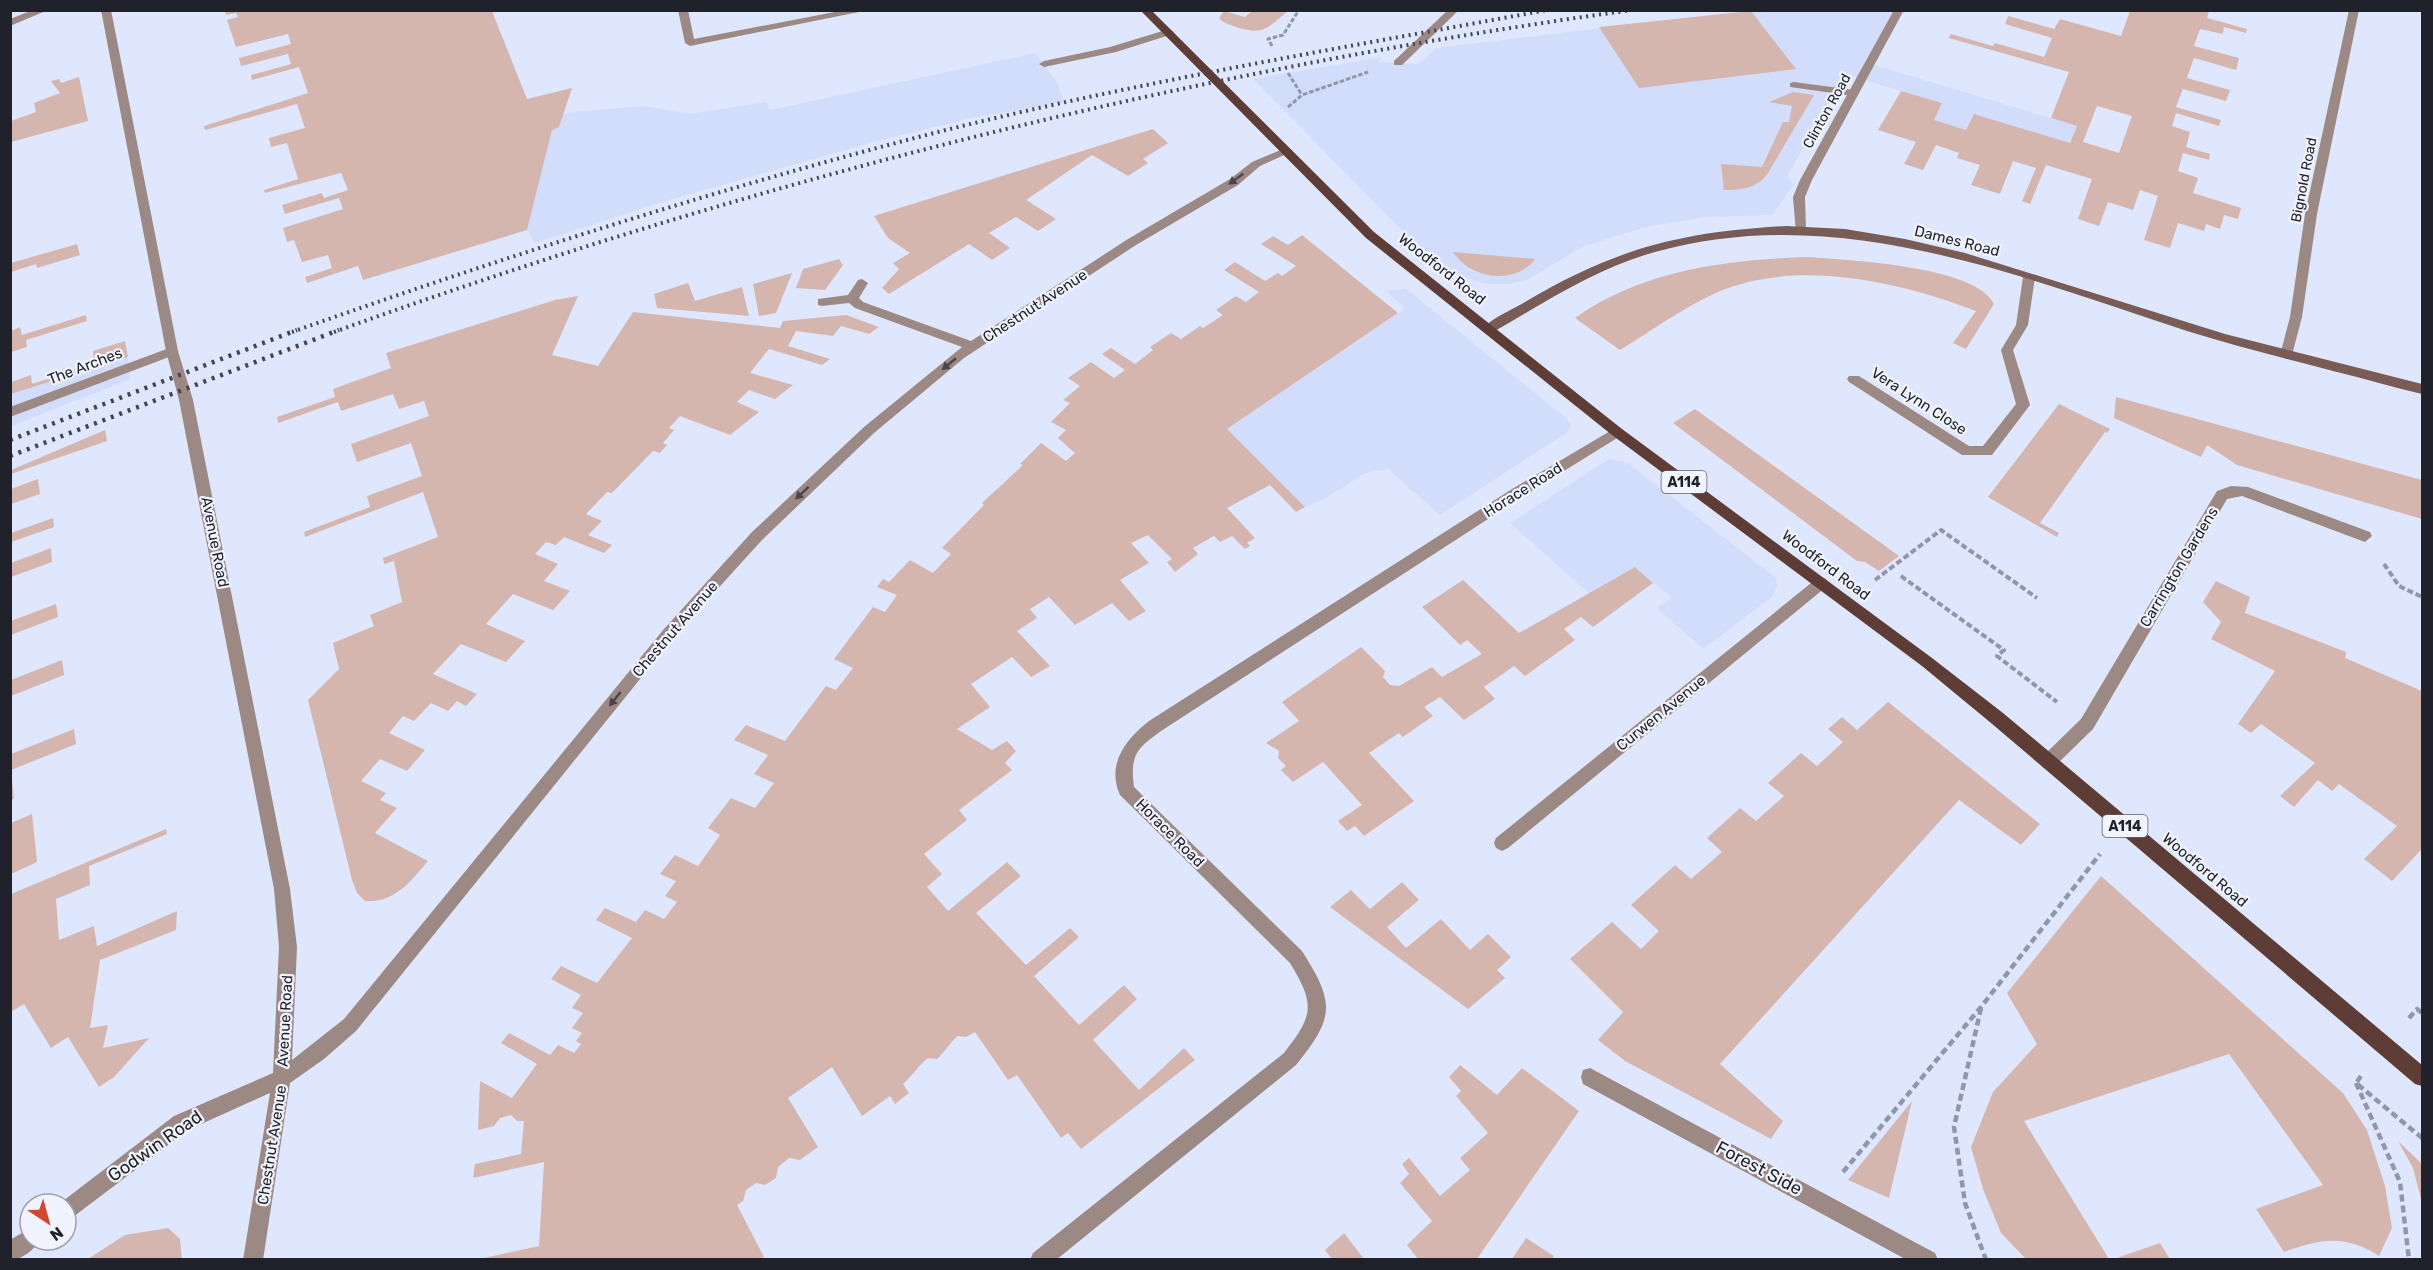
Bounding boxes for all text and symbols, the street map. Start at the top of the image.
street label: Clinton Road [1799,71,1855,151]
street label: Bignold Road [2287,136,2321,224]
one-way arrow [1229,173,1245,185]
street label: Dames Road [1913,222,2001,260]
street label: Woodford Road [1395,229,1489,309]
street label: Chestnut Avenue [979,266,1091,346]
street label: The Arches [45,343,125,388]
one-way arrow [942,357,957,370]
street label: Vera Lynn Close [1868,363,1970,439]
street label: Horace Road [1480,459,1566,521]
road number: A114 [1662,471,1706,493]
one-way arrow [795,486,810,500]
street label: Avenue Road [197,495,233,589]
street label: Carrington Gardens [2136,503,2222,630]
street label: Woodford Road [1778,526,1874,604]
street label: Chestnut Avenue [629,577,721,681]
street label: Curwen Avenue [1613,671,1709,755]
one-way arrow [609,691,622,706]
street label: Horace Road [1132,795,1208,871]
road number: A114 [2102,815,2148,837]
street label: Woodford Road [2159,829,2251,911]
street label: Avenue Road [274,975,296,1067]
street label: Chestnut Avenue [254,1084,290,1206]
street label: Godwin Road [104,1105,206,1187]
street label: Forest Side [1712,1136,1806,1200]
north arrow [18,1192,78,1252]
text: N [46,1223,67,1245]

